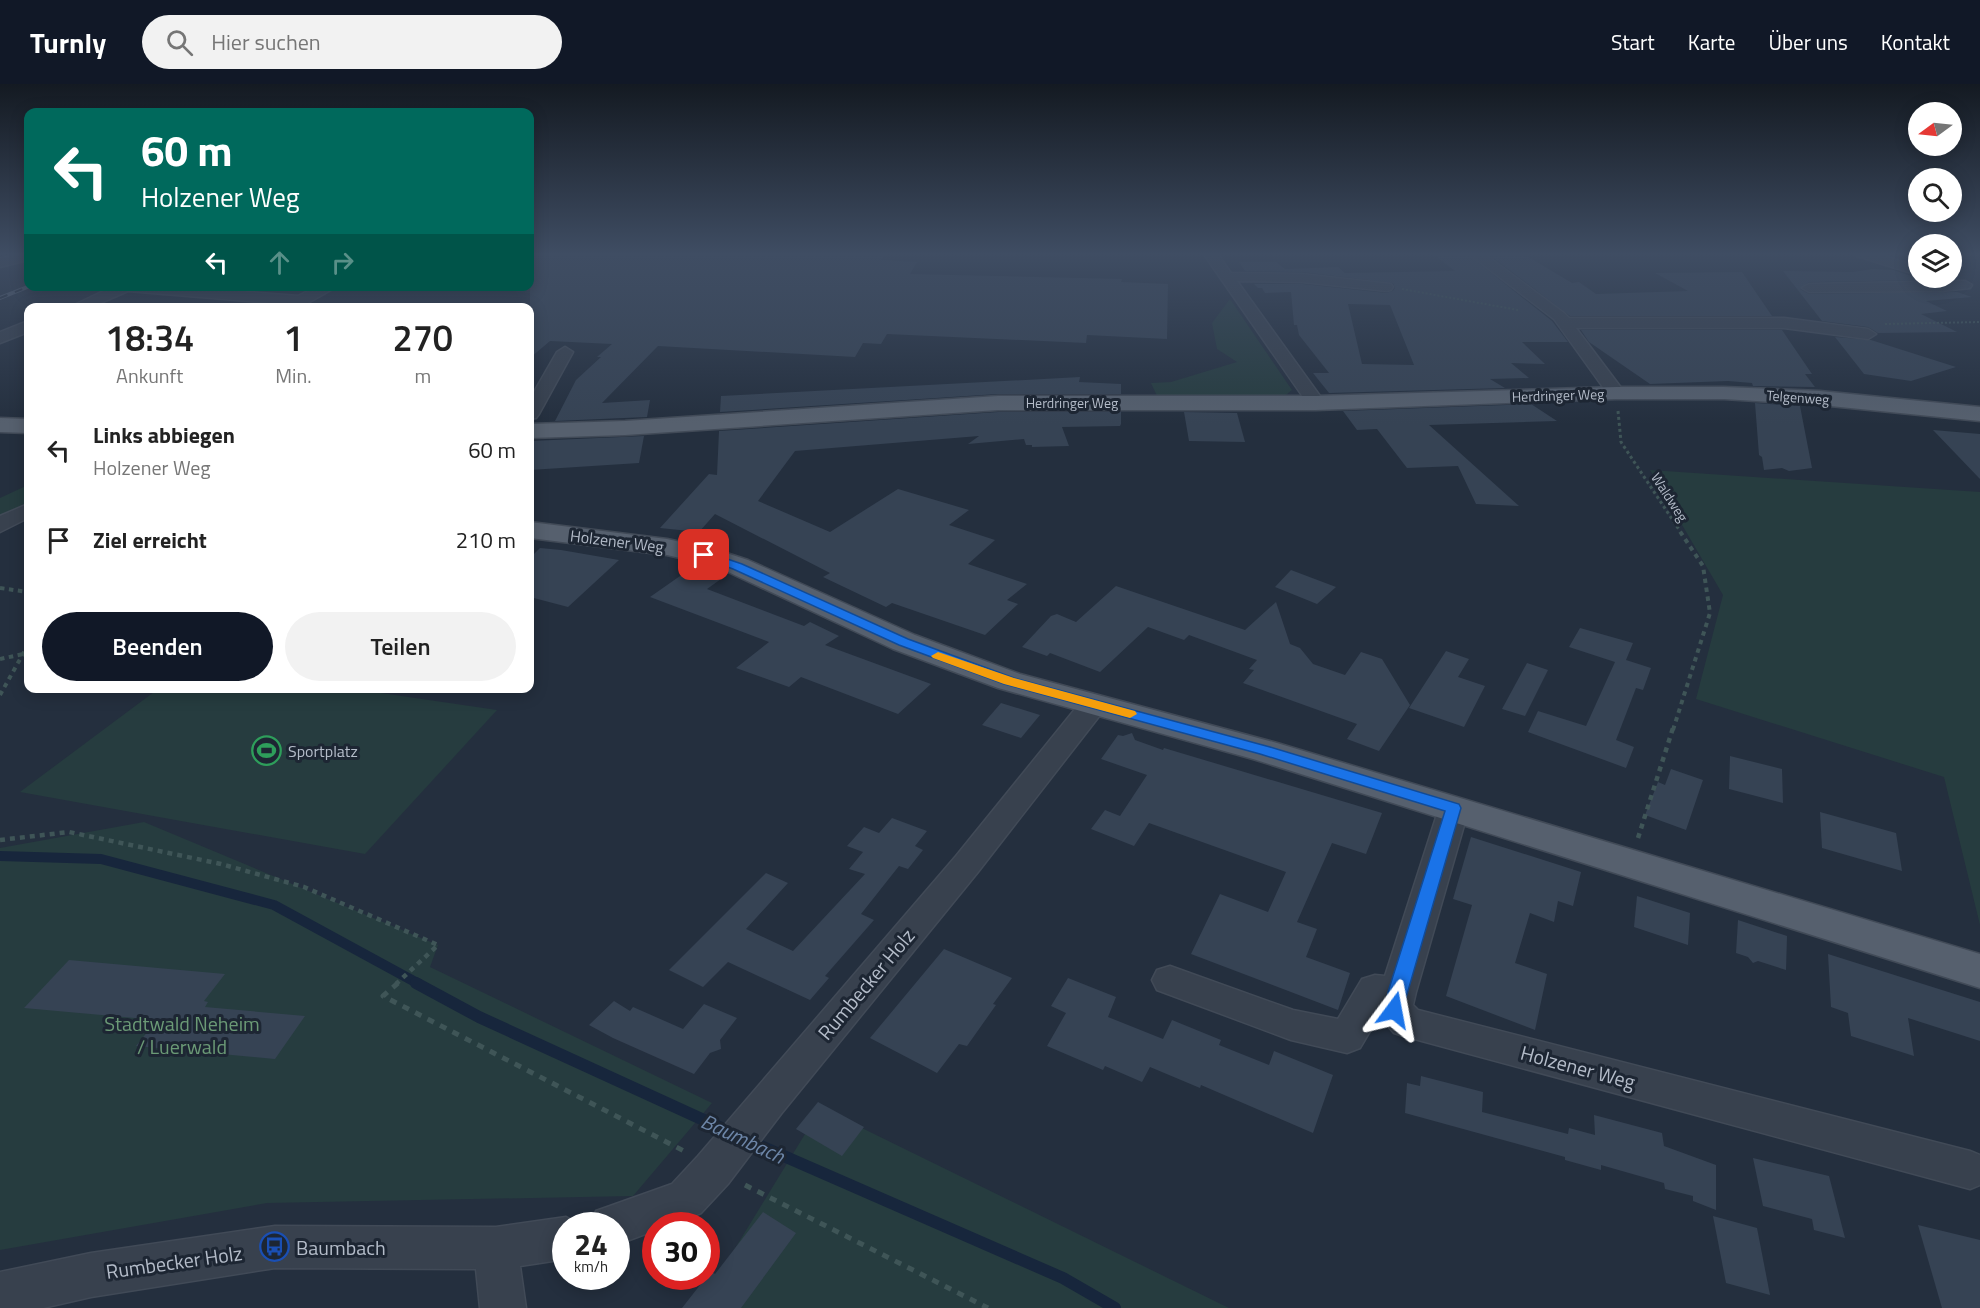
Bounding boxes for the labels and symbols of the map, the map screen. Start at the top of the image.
north arrow [1908,102,1962,156]
street label: Herdringer Weg [1511,383,1605,407]
street label: Telgenweg [1766,384,1830,410]
street label: Herdringer Weg [1026,392,1118,413]
street label: Waldweg [1646,468,1694,526]
street label: Holzener Weg [569,523,665,559]
pin [678,529,729,580]
sports icon: Sportplatz [251,735,283,767]
place label: Sportplatz [288,739,358,763]
street label: Rumbecker Holz [810,921,922,1047]
position arrow [1362,978,1426,1042]
park label: Stadtwald Neheim / Luerwald [104,1008,260,1062]
street label: Holzener Weg [1517,1037,1639,1097]
water label: Baumbach [696,1105,791,1172]
speed limit sign: 30 [642,1212,720,1290]
bus stop icon: Baumbach [259,1231,291,1263]
place label: Baumbach [296,1232,386,1263]
street label: Rumbecker Holz [104,1237,244,1287]

